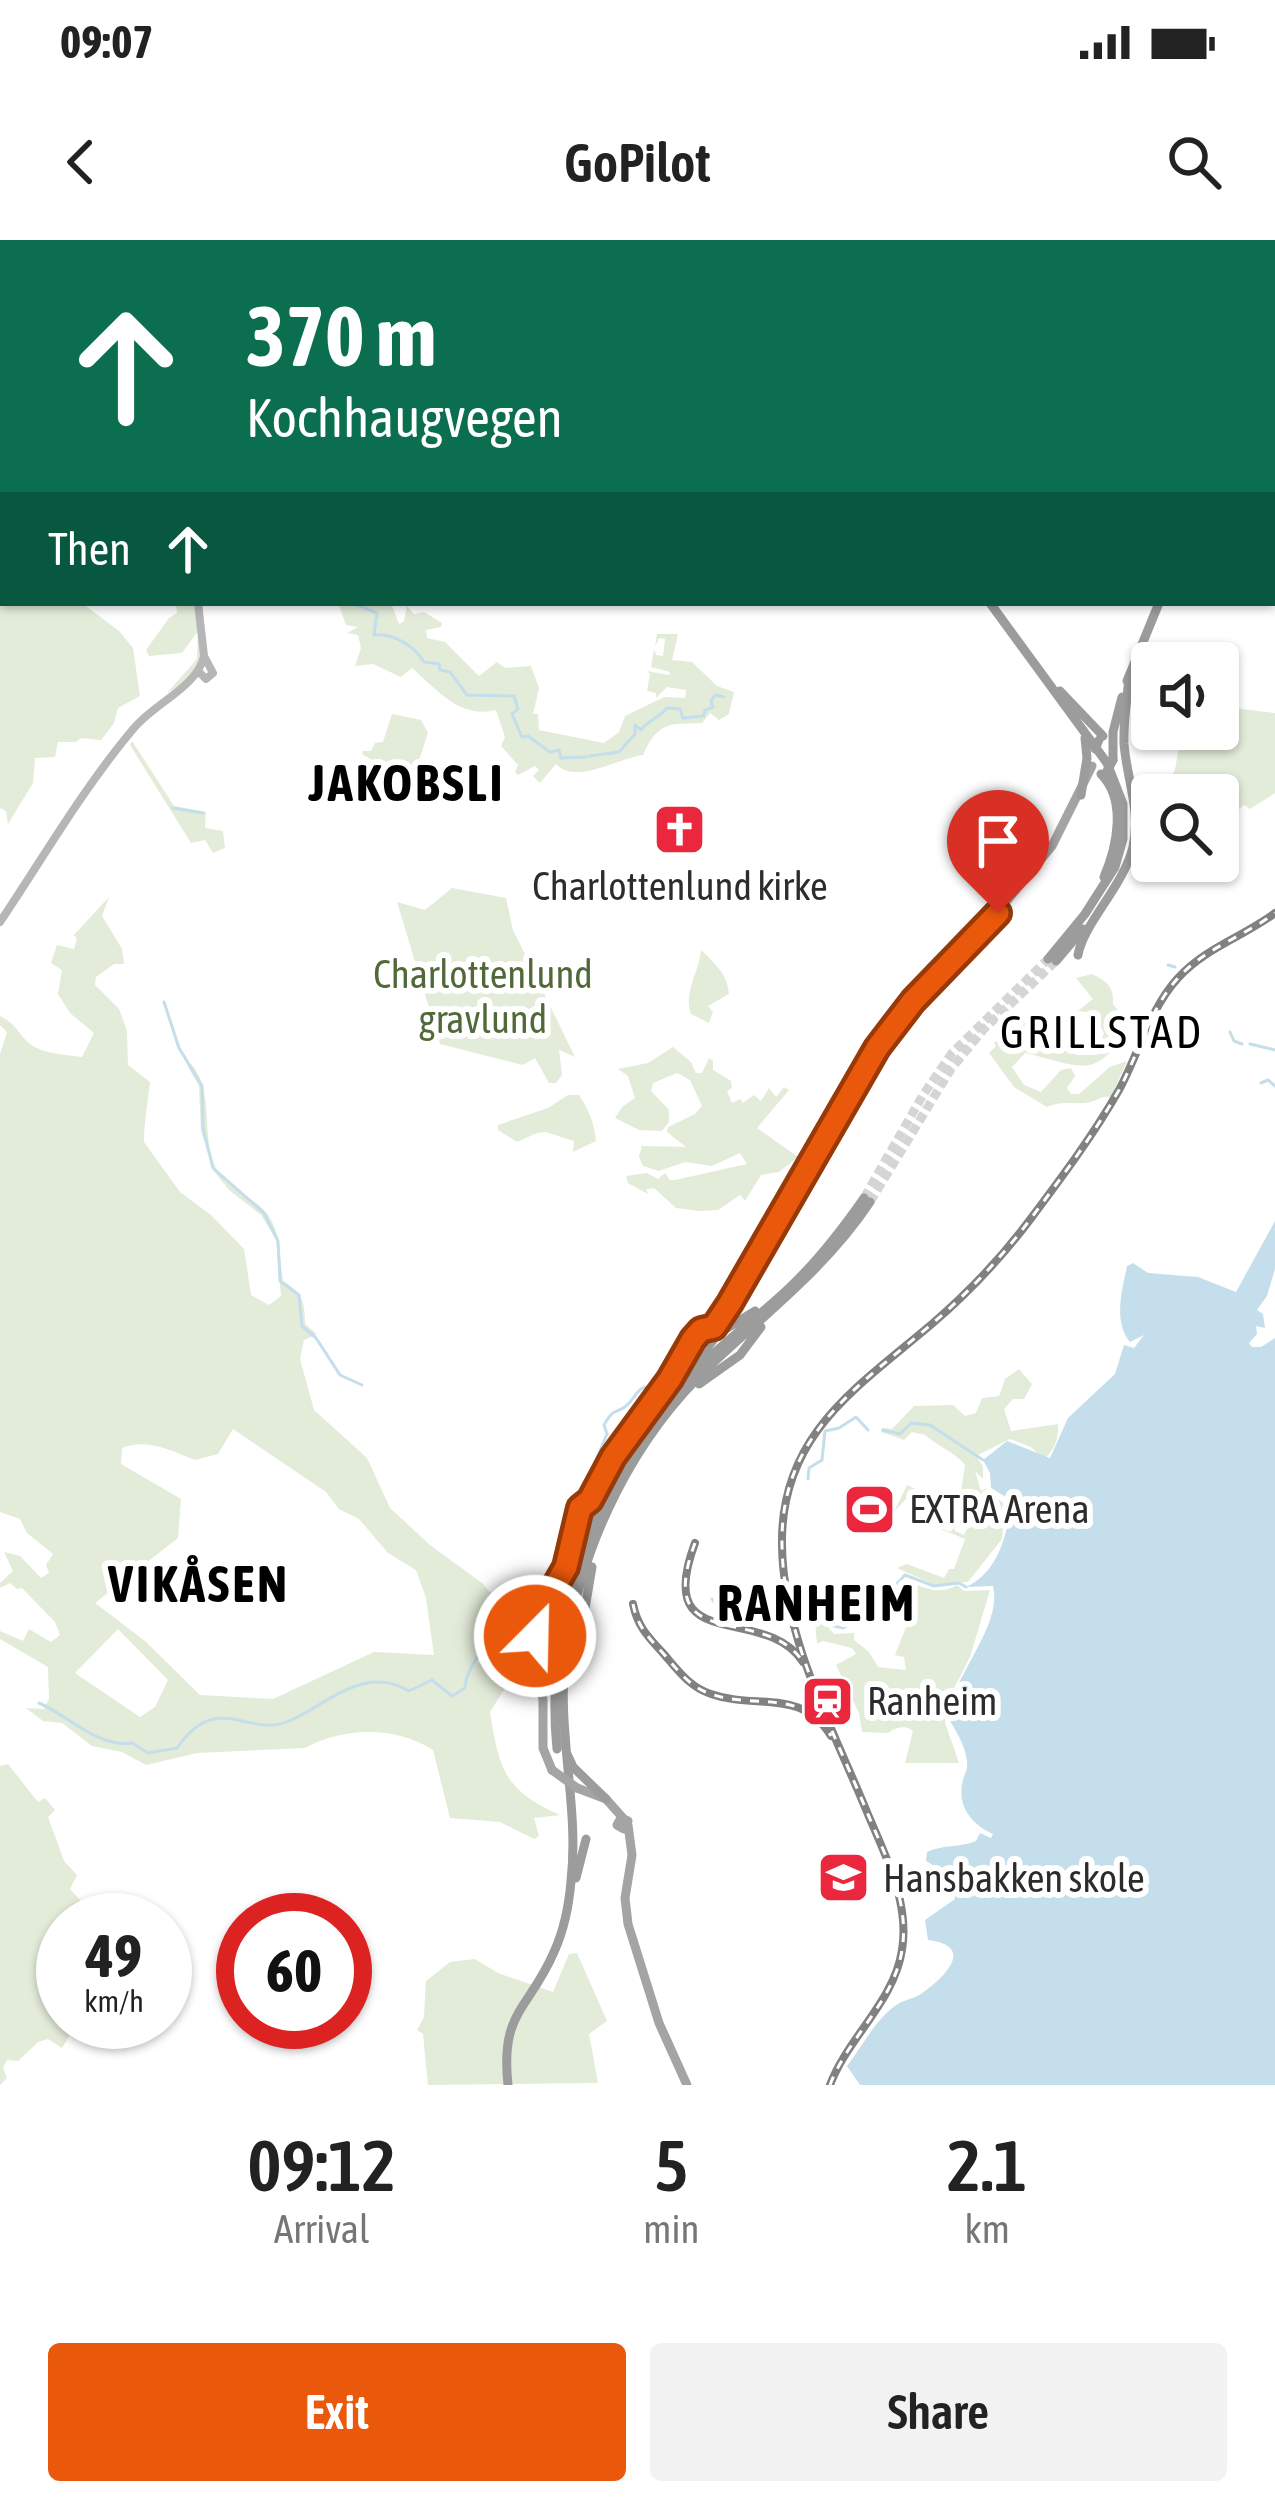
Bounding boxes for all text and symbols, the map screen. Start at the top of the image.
text: 09:07 [60,16,154,68]
icon: back [48,129,114,195]
icon: search [1161,129,1227,195]
text: GoPilot [564,132,711,193]
icon: ahead [48,288,204,444]
text: 370 m [246,288,436,384]
text: Kochhaugvegen [246,387,563,448]
icon: ahead [155,516,221,582]
text: Then [48,523,131,575]
map controls [1131,642,1239,882]
button: sound [1131,642,1239,750]
district label: JAKOBSLI [308,753,505,812]
button: search [1131,774,1239,882]
pin [947,790,1049,913]
church icon: Charlottenlund kirke [652,801,708,857]
icon: arrive [965,808,1031,874]
place label: Charlottenlund kirke [532,864,828,908]
park label: Charlottenlund gravlund [373,952,593,1041]
district label: GRILLSTAD [1000,1006,1204,1058]
sports icon: EXTRA Arena [842,1481,898,1537]
place label: EXTRA Arena [909,1487,1090,1531]
district label: VIKÅSEN [107,1554,290,1613]
position arrow [472,1573,598,1699]
district label: RANHEIM [717,1573,917,1632]
station icon: Ranheim [800,1673,856,1729]
place label: Ranheim [867,1679,997,1723]
school or university icon: Hansbakken skole [816,1850,872,1906]
place label: Hansbakken skole [883,1856,1145,1900]
speed limit sign: 60 [216,1893,372,2049]
text: 49 [86,1921,142,1990]
text: km/h [84,1984,144,2018]
text: 09:12 [248,2124,396,2206]
text: 5 [654,2124,688,2206]
text: 2.1 [947,2124,1027,2206]
text: Arrival [274,2207,369,2251]
text: min [643,2207,699,2251]
text: km [965,2207,1010,2251]
button: Exit [48,2343,626,2481]
button: Share [650,2343,1227,2481]

